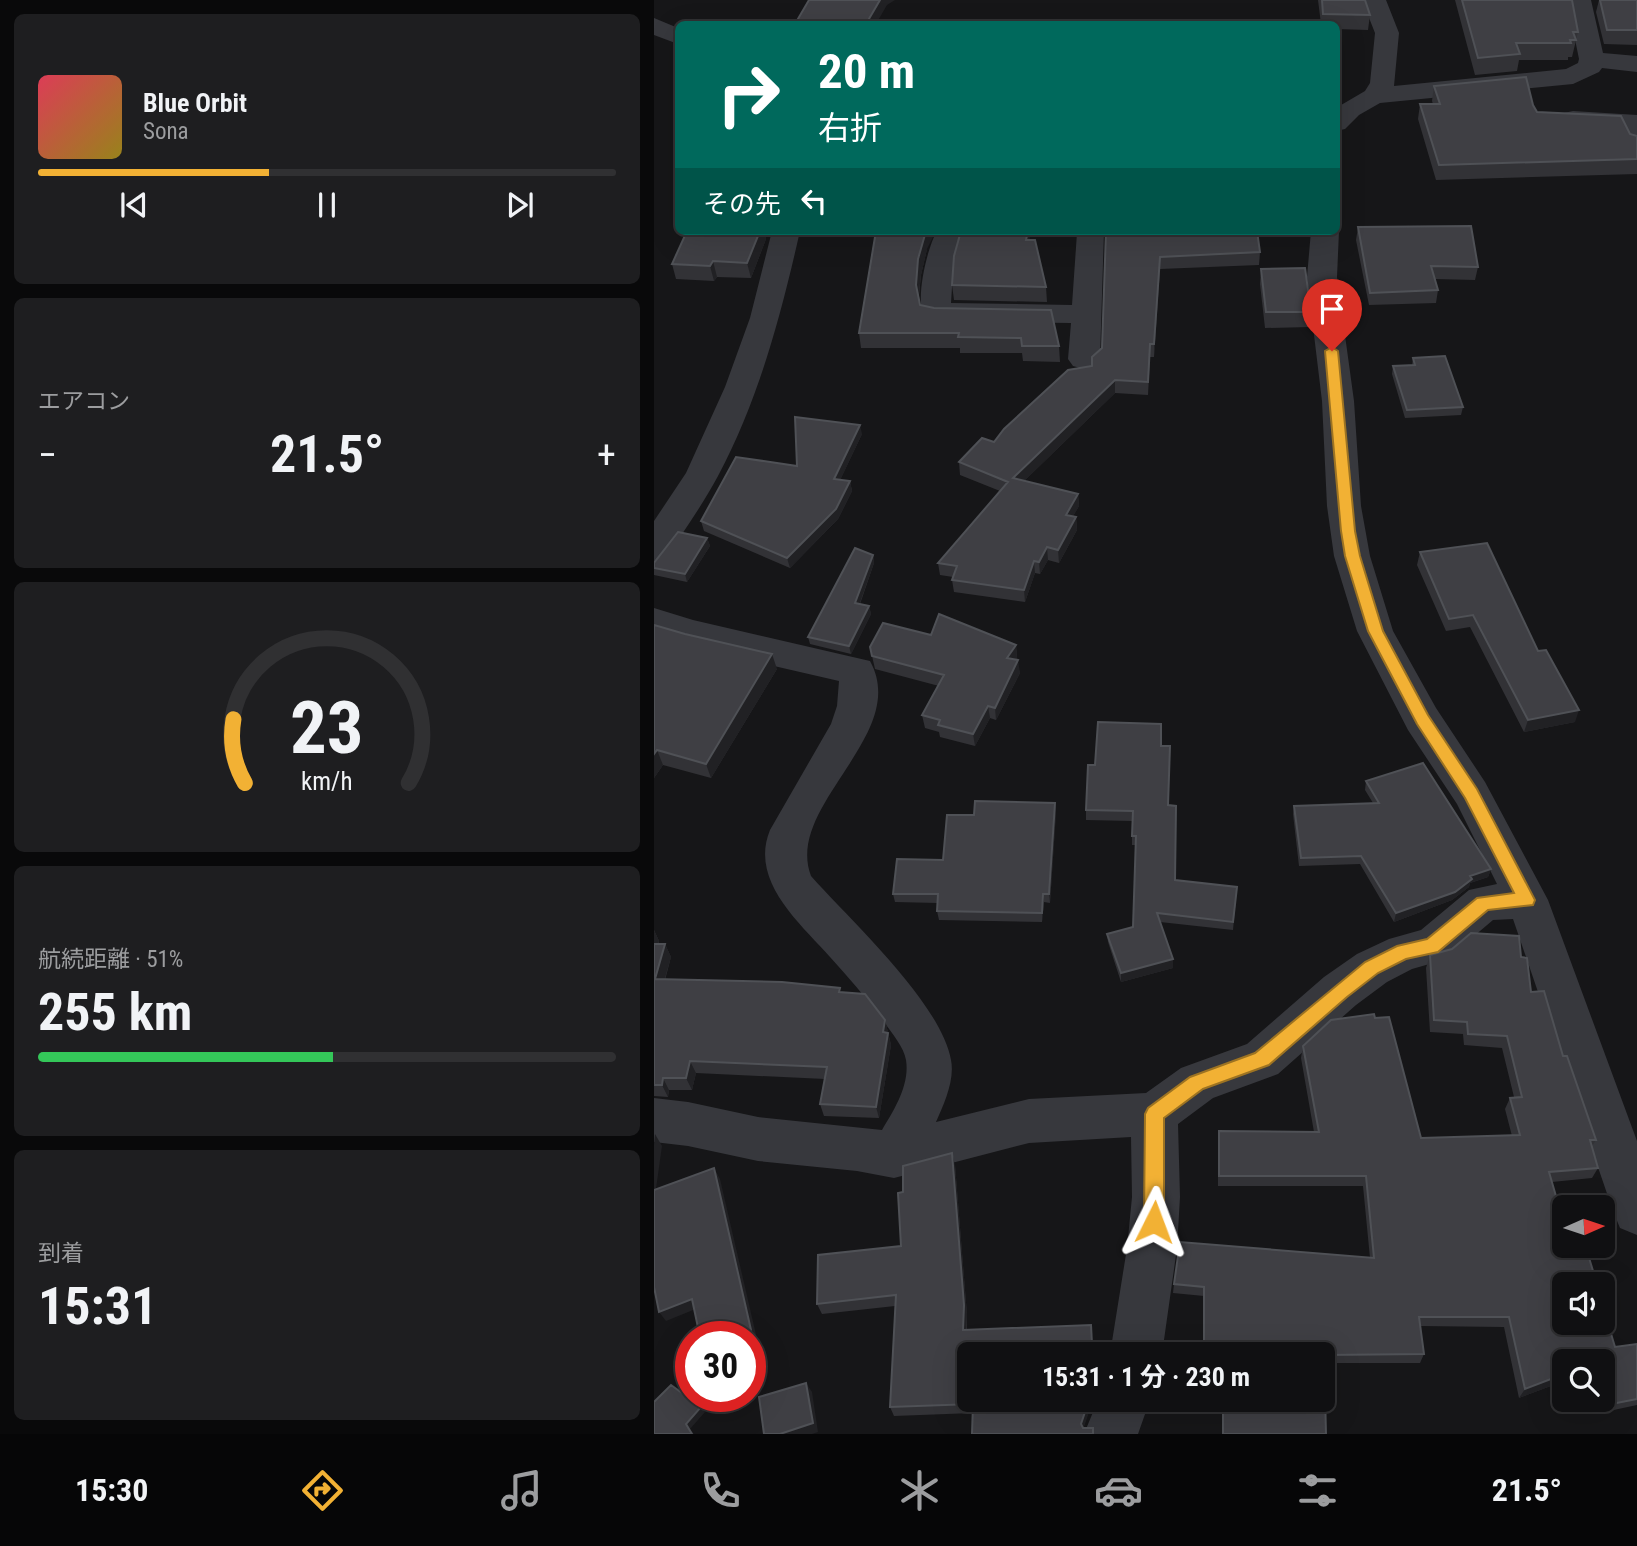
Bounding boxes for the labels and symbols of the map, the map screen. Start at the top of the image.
pin [1302,279,1362,351]
position arrow [1117,1185,1191,1259]
north arrow [1552,1195,1615,1258]
speed limit sign: 30 [675,1321,766,1412]

